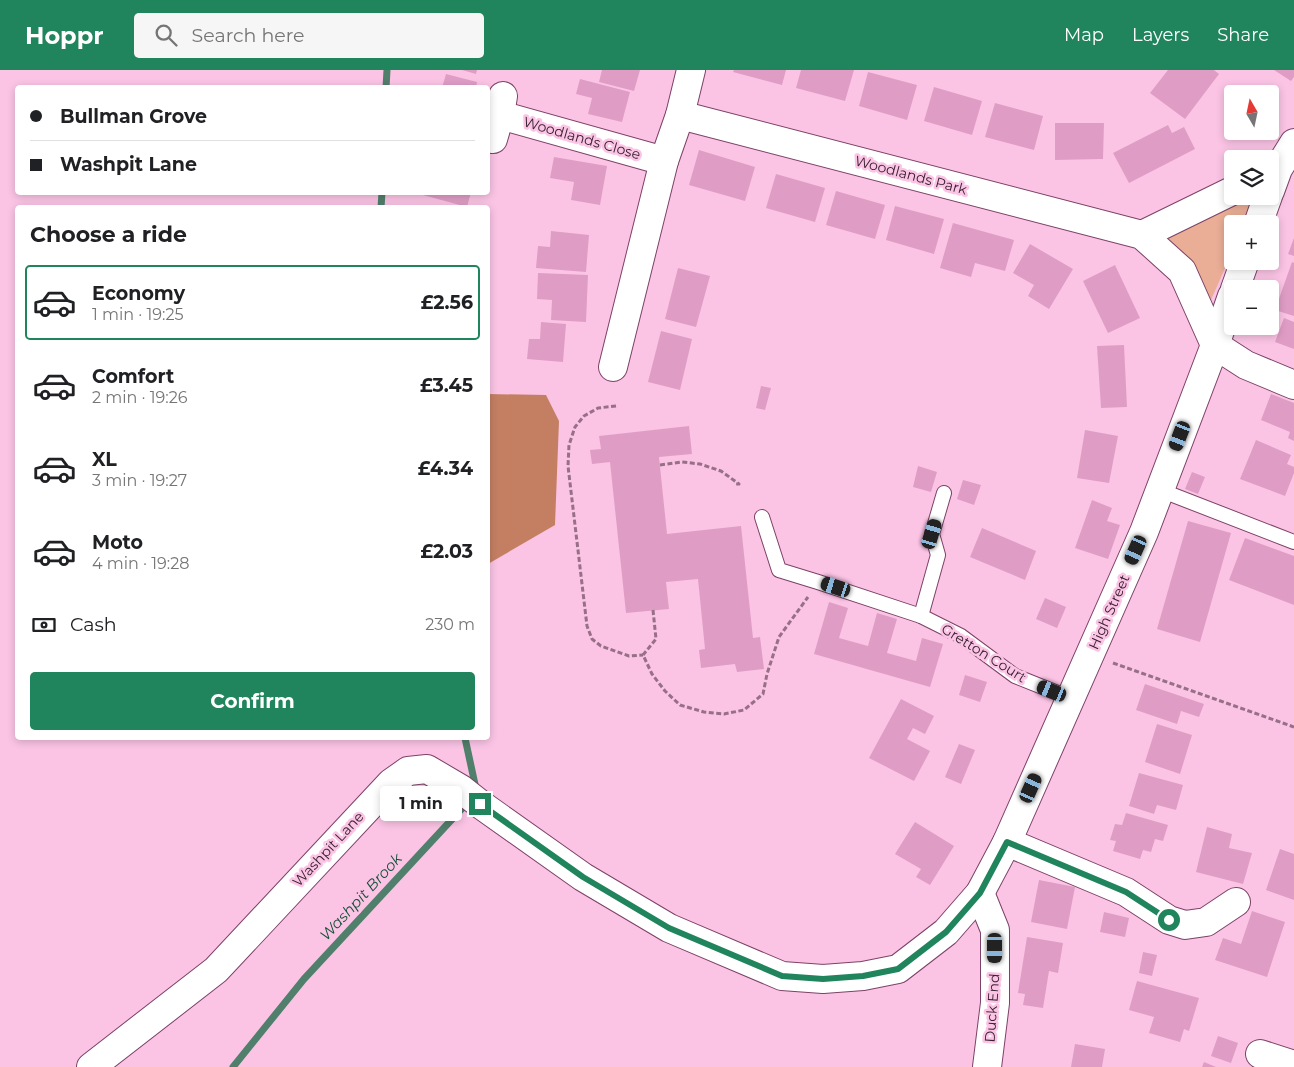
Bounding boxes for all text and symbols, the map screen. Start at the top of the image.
search box [134,13,484,58]
text: Hoppr [25,21,104,50]
icon: search [152,21,180,49]
text: Search here [192,24,305,47]
text: Map [1064,24,1104,46]
text: Layers [1132,24,1189,46]
text: Share [1217,24,1269,46]
north arrow [1224,85,1279,140]
map controls [1224,85,1279,335]
text: Bullman Grove [60,105,207,128]
street label: Woodlands Close [521,113,643,163]
button: layers [1224,150,1279,205]
street label: Woodlands Park [853,151,970,199]
text: Washpit Lane [60,153,197,176]
button: + [1224,215,1279,270]
text: Choose a ride [30,221,187,248]
icon: car [32,280,77,325]
button: − [1224,280,1279,335]
text: Economy [92,282,185,305]
text: £2.56 [421,291,473,314]
text: 1 min · 19:25 [92,305,184,324]
icon: car [32,363,77,408]
text: Comfort [92,365,174,388]
text: £3.45 [420,374,473,397]
text: 2 min · 19:26 [92,388,188,407]
car [1167,419,1192,453]
icon: car [32,446,77,491]
text: XL [92,448,117,471]
text: £4.34 [418,457,473,480]
text: 3 min · 19:27 [92,471,187,490]
car [920,517,943,551]
icon: car [32,529,77,574]
text: Moto [92,531,143,554]
car [1123,533,1148,567]
text: £2.03 [420,540,473,563]
text: 4 min · 19:28 [92,554,190,573]
street label: High Street [1084,571,1134,652]
car [819,575,852,599]
icon: cash [30,611,58,639]
text: Cash [70,613,117,636]
text: 230 m [425,615,475,634]
street label: Gretton Court [938,620,1030,686]
button: Confirm [30,672,475,730]
car [1035,678,1068,704]
car [1018,771,1043,805]
callout: 1 min [380,786,462,822]
route end [469,793,491,815]
text: 1 min [399,794,443,813]
street label: Washpit Lane [289,808,367,890]
water label: Washpit Brook [315,848,407,944]
route start [1158,909,1180,931]
car [987,933,1002,963]
street label: Duck End [981,973,1003,1043]

